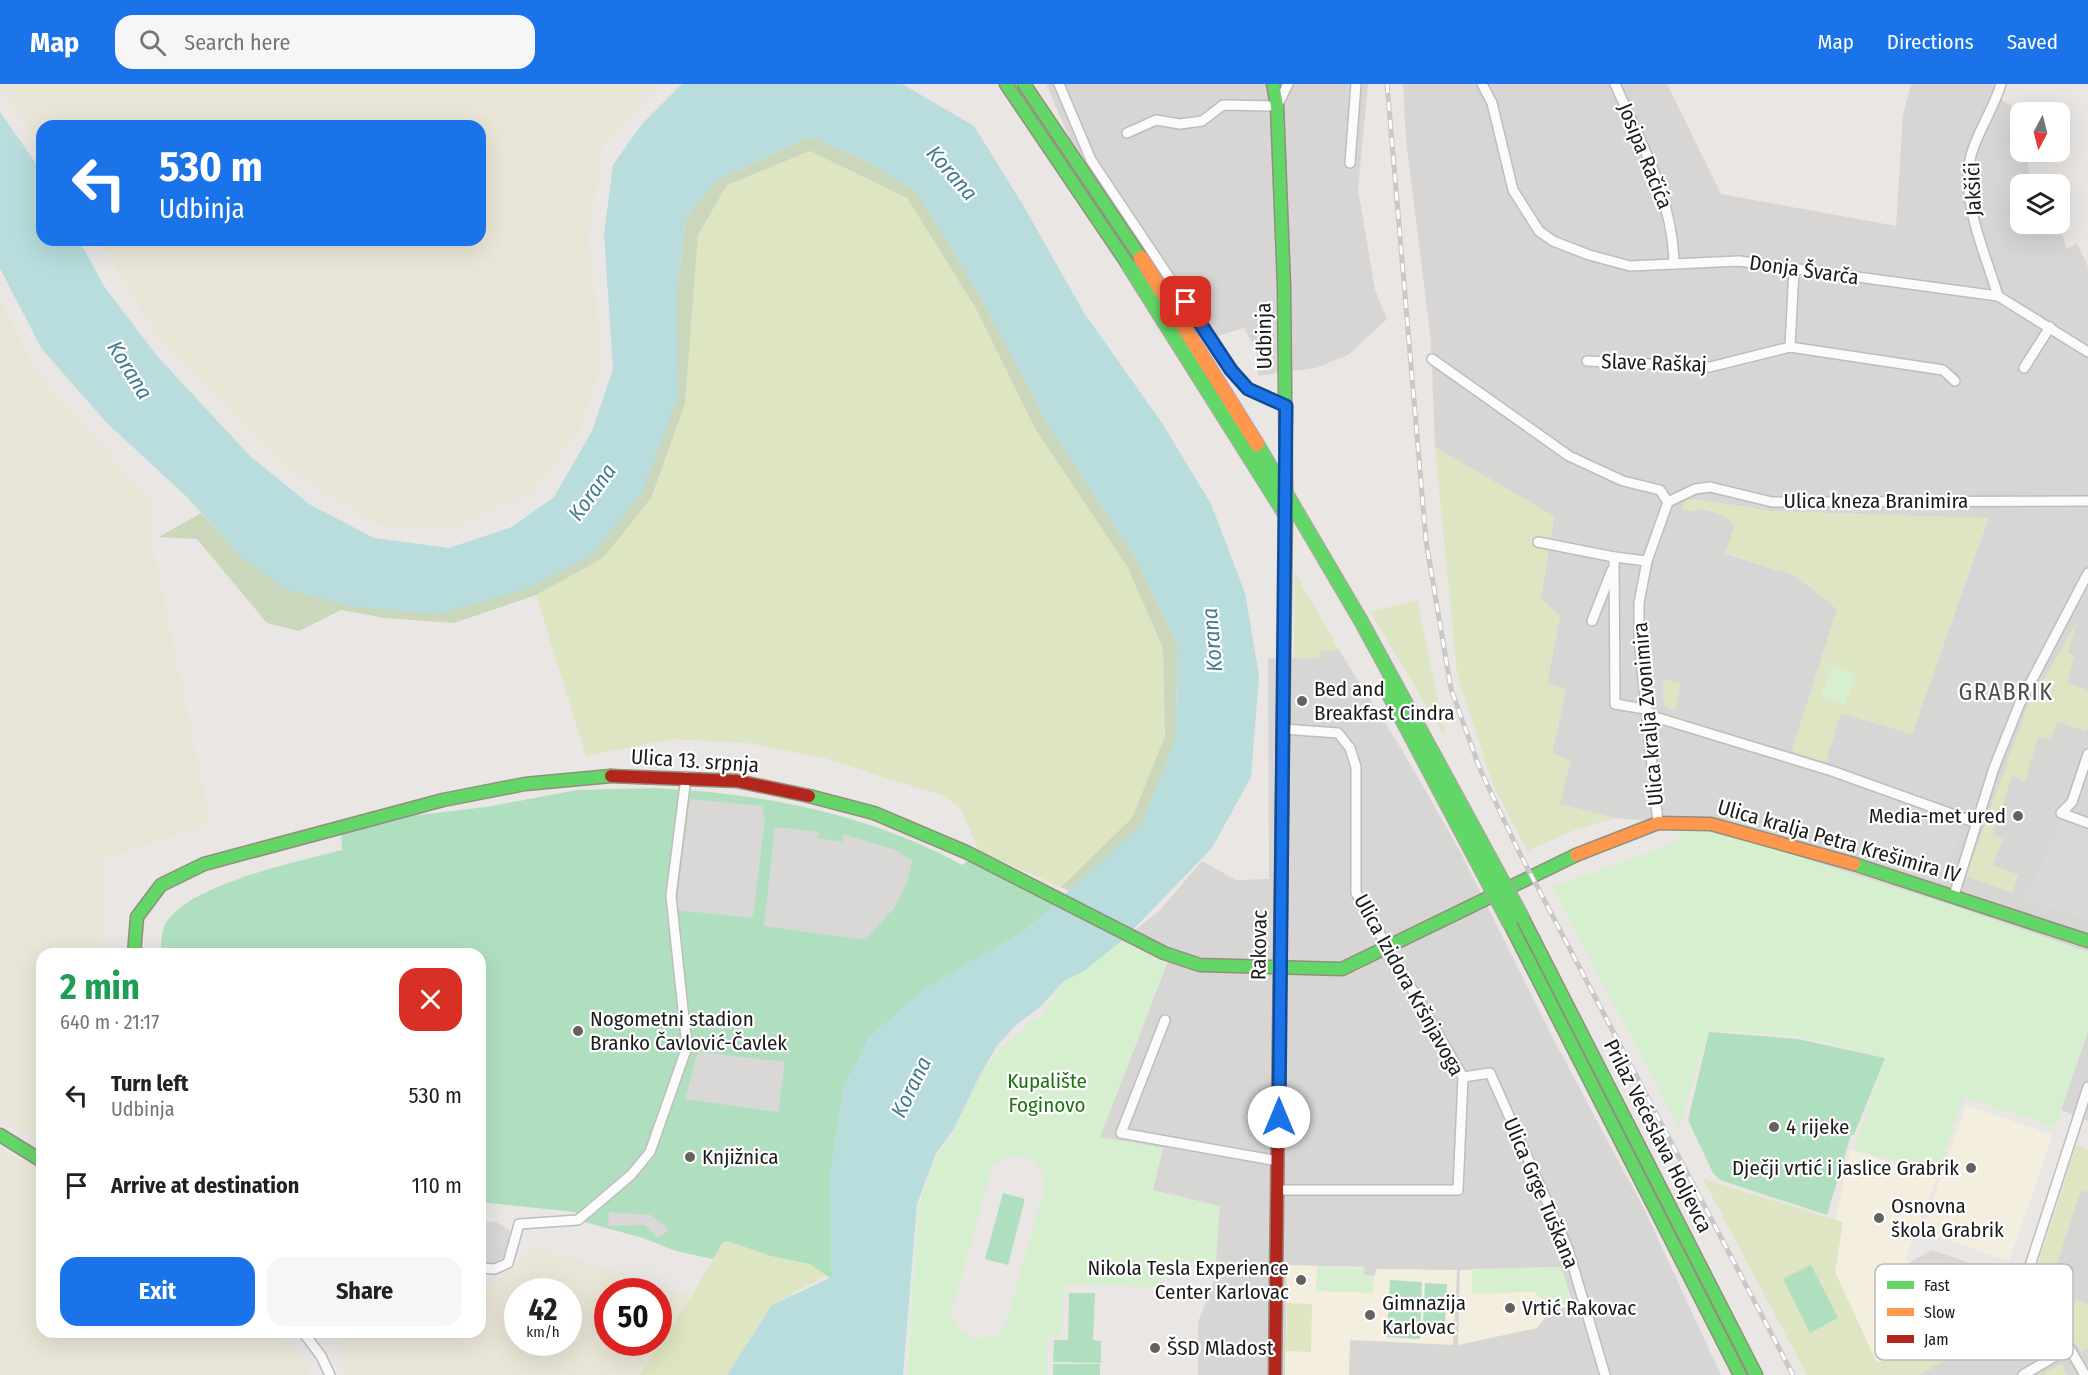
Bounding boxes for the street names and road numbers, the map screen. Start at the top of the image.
street label: Josipa Račića [1612,99,1678,213]
street label: Jakšići [1959,161,1987,217]
street label: Donja Švarča [1748,249,1860,291]
street label: Udbinja [1250,302,1278,370]
street label: Slave Raškaj [1601,348,1707,378]
street label: Ulica kneza Branimira [1784,488,1968,514]
street label: Ulica kralja Zvonimira [1627,621,1669,807]
street label: Ulica 13. srpnja [630,744,760,778]
street label: Ulica kralja Petra Krešimira IV [1715,794,1964,888]
street label: Ulica Izidora Kršnjavoga [1348,889,1470,1081]
street label: Rakovac [1245,910,1273,980]
street label: Prilaz Većeslava Holjevca [1598,1035,1718,1237]
street label: Ulica Grge Tuškana [1498,1114,1584,1272]

